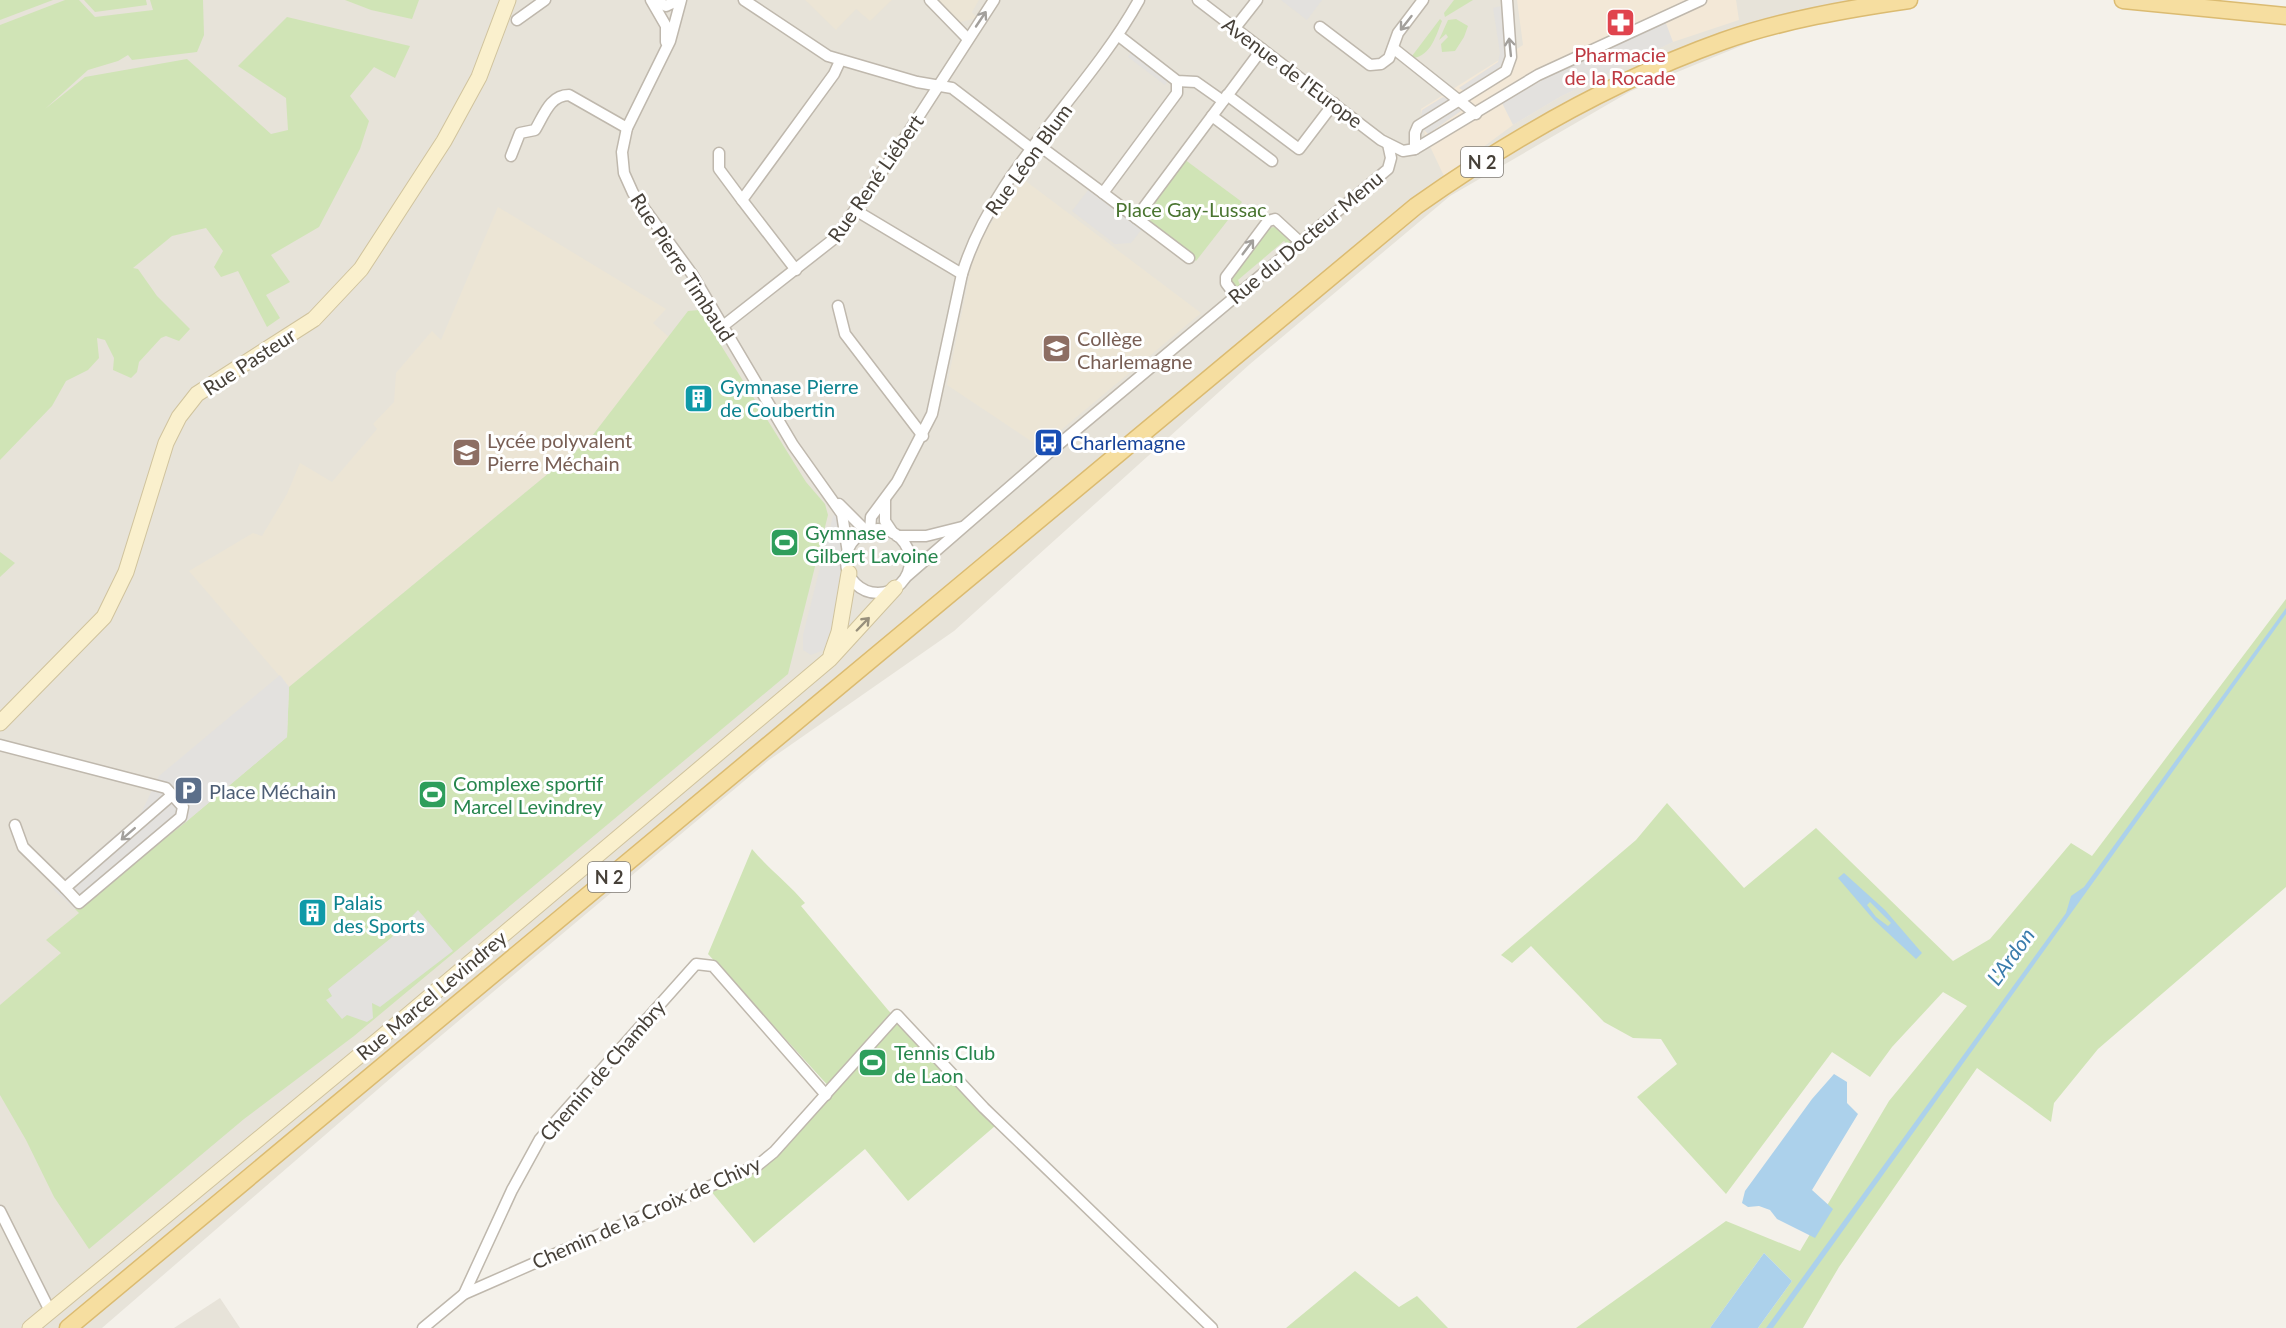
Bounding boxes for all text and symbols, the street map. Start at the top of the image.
pharmacy icon: Pharmacie de la Rocade [1604,7,1636,39]
one-way arrow [975,11,988,28]
street label: Avenue de l'Europe [1218,11,1368,133]
one-way arrow [1399,15,1412,31]
one-way arrow [1504,38,1515,57]
place label: Pharmacie de la Rocade [1564,42,1676,89]
street label: Rue Léon Blum [980,99,1076,219]
street label: Rue René Liébert [822,110,928,246]
road number: N 2 [1461,147,1503,177]
street label: Rue du Docteur Menu [1223,165,1387,309]
street label: Rue Pierre Timbaud [626,188,740,346]
park label: Place Gay-Lussac [1115,197,1267,221]
one-way arrow [1242,240,1254,256]
street label: Rue Pasteur [198,322,300,400]
place label: Collège Charlemagne [1077,326,1193,373]
school or university icon: Collège Charlemagne [1040,333,1072,365]
place label: Gymnase Pierre de Coubertin [720,374,858,421]
building icon: Gymnase Pierre de Coubertin [683,382,715,414]
bus stop icon: Charlemagne [1033,426,1065,458]
place label: Lycée polyvalent Pierre Méchain [487,428,632,475]
place label: Charlemagne [1070,430,1186,454]
school or university icon: Lycée polyvalent Pierre Méchain [450,436,482,468]
place label: Gymnase Gilbert Lavoine [805,520,938,567]
sports icon: Gymnase Gilbert Lavoine [768,527,800,559]
one-way arrow [856,617,871,632]
place label: Complexe sportif Marcel Levindrey [453,771,603,818]
parking icon: Place Méchain [172,775,204,807]
sports icon: Complexe sportif Marcel Levindrey [416,778,448,810]
place label: Place Méchain [209,779,336,803]
one-way arrow [121,827,136,841]
road number: N 2 [588,862,630,892]
place label: Palais des Sports [333,890,425,937]
building icon: Palais des Sports [296,897,328,929]
water label: L'Ardon [1981,923,2039,989]
street label: Rue Marcel Levindrey [351,925,511,1065]
street label: Chemin de Chambry [534,994,670,1145]
place label: Tennis Club de Laon [894,1040,995,1087]
sports icon: Tennis Club de Laon [857,1047,889,1079]
street label: Chemin de la Croix de Chivy [528,1150,765,1273]

